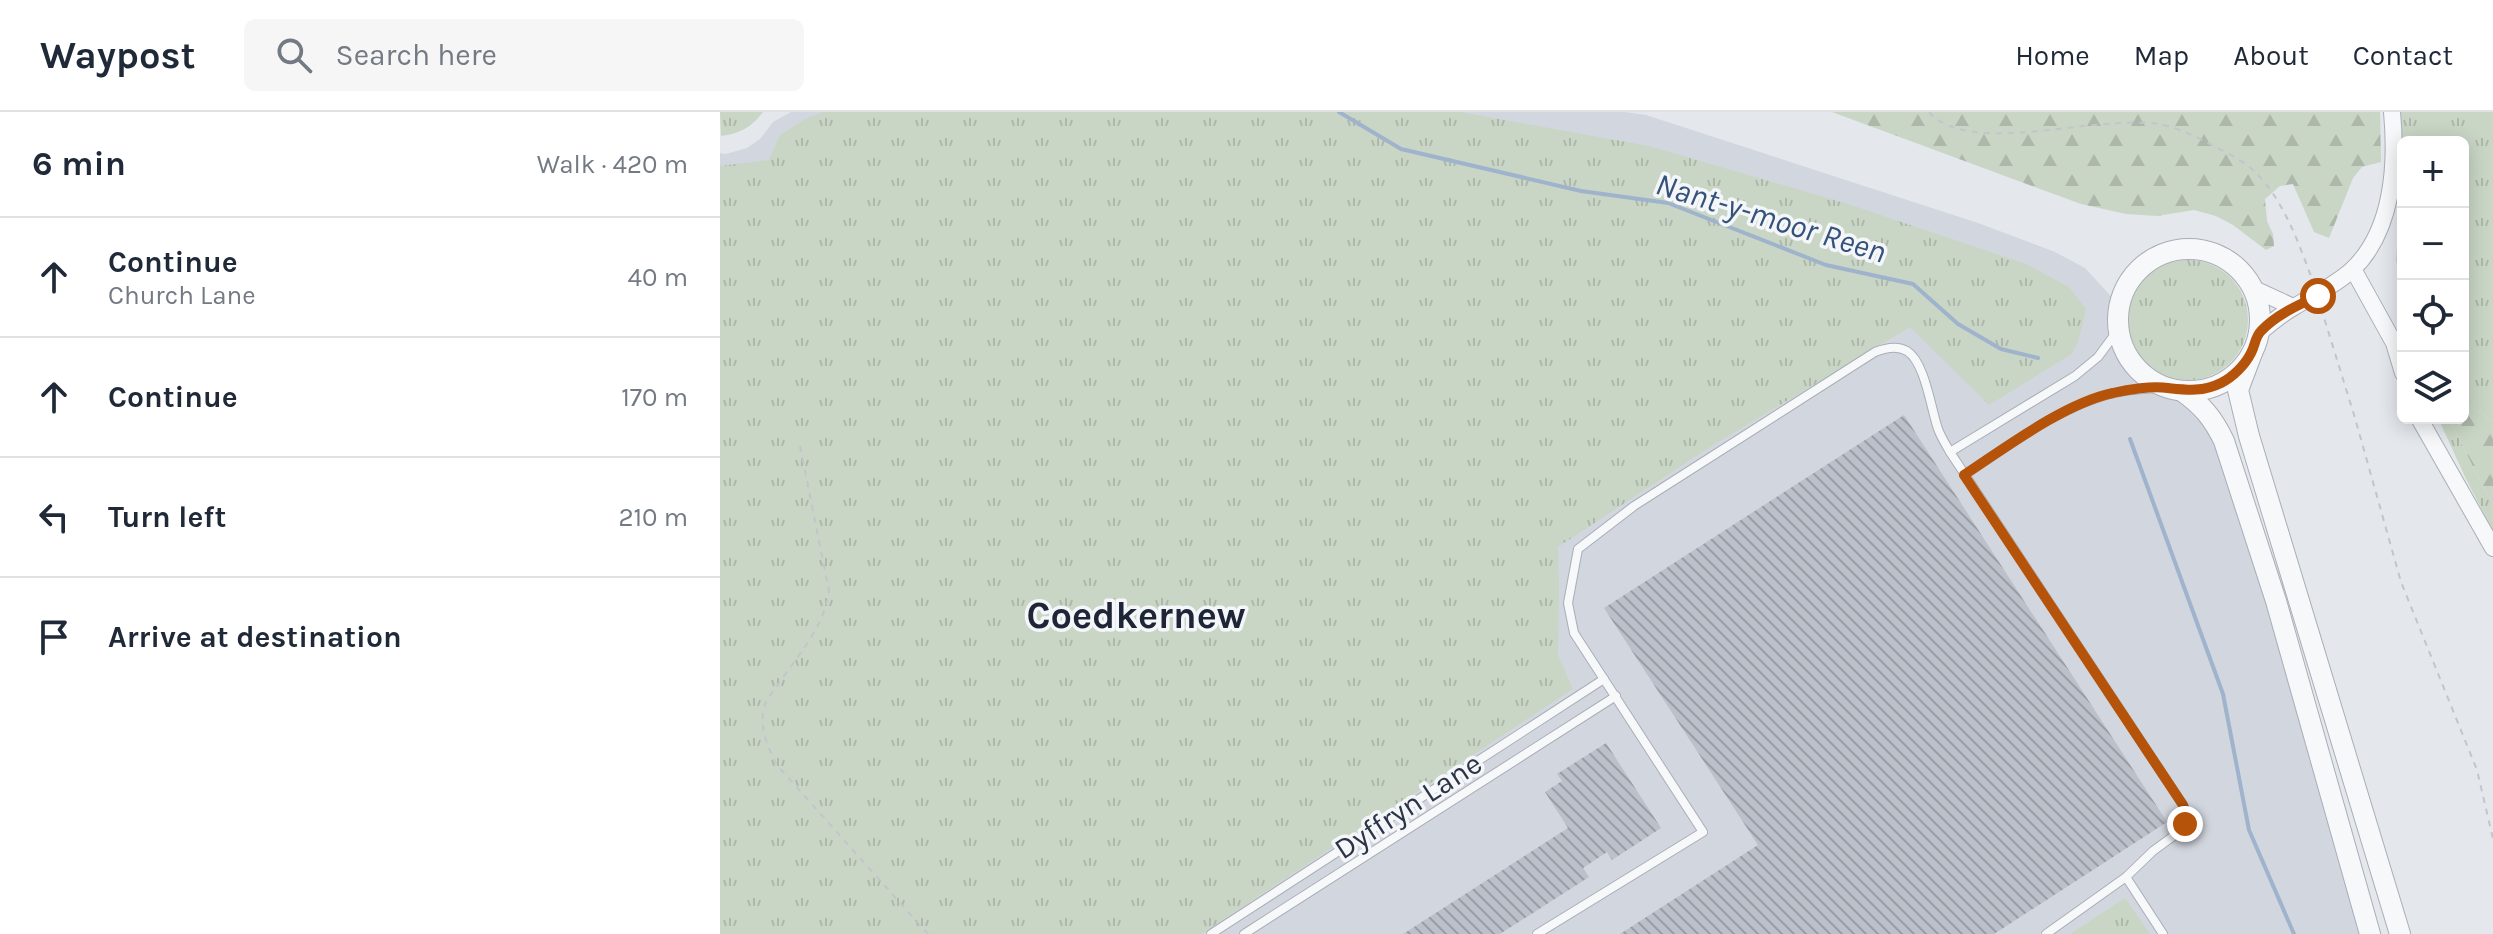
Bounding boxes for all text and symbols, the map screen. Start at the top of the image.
search box [244,19,804,91]
text: Waypost [40,33,196,78]
icon: search [272,33,316,77]
text: Search here [336,37,497,73]
text: Home [2015,39,2090,72]
text: Map [2134,39,2189,72]
text: About [2233,39,2309,72]
text: Contact [2353,39,2453,72]
map controls [2397,136,2469,424]
button: + [2397,136,2469,208]
text: 6 min [32,144,126,184]
text: Walk · 420 m [537,149,688,180]
water label: Nant-y-moor Reen [1651,165,1891,271]
button: − [2397,208,2469,280]
text: Continue [108,244,238,280]
icon: ahead [32,255,76,299]
text: 40 m [628,262,688,293]
route start [2300,278,2336,314]
text: Church Lane [108,280,256,311]
button: locate [2397,280,2469,352]
button: layers [2397,352,2469,424]
icon: ahead [32,375,76,419]
text: Continue [108,379,238,415]
text: 170 m [621,382,688,413]
icon: left [32,495,76,539]
text: Turn left [108,499,226,535]
text: 210 m [618,502,688,533]
district label: Coedkernew [1026,593,1246,638]
icon: arrive [32,615,76,659]
text: Arrive at destination [108,619,402,655]
street label: Dyffryn Lane [1328,745,1488,867]
route end [2167,806,2203,842]

